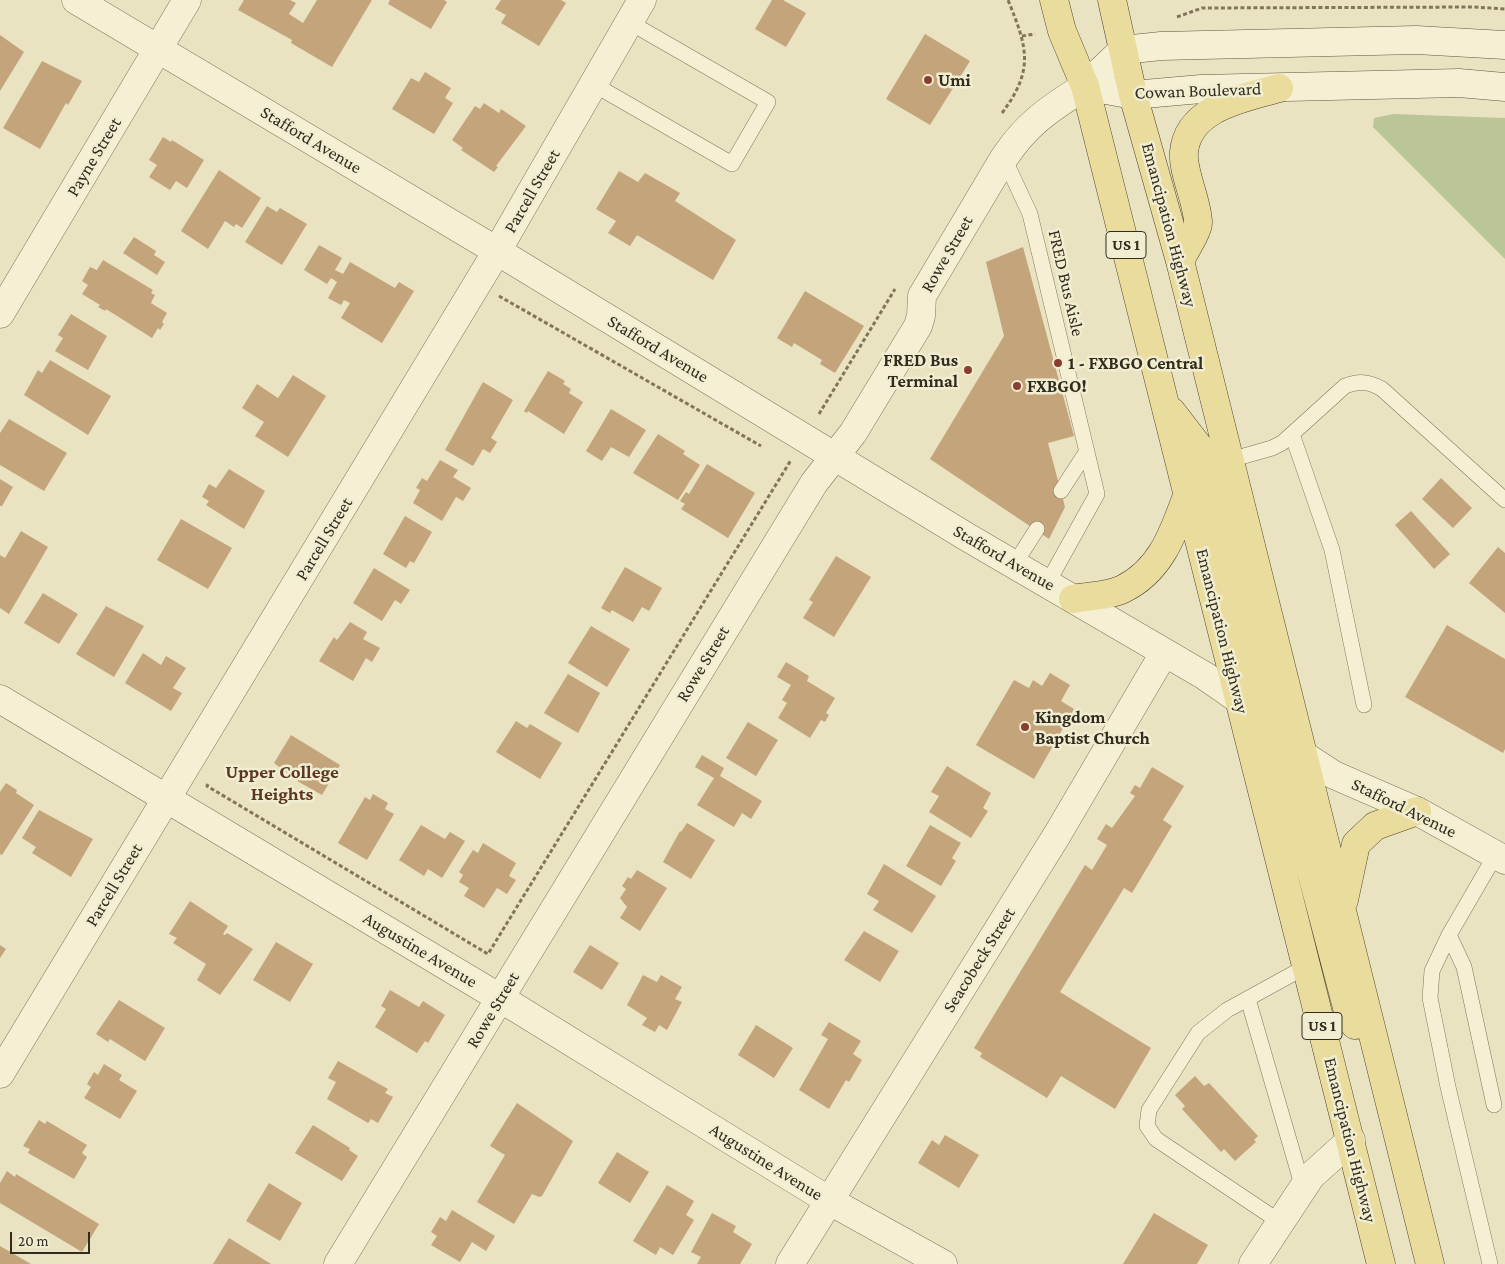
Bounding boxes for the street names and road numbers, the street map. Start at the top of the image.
street label: Cowan Boulevard [1134,78,1262,104]
street label: Stafford Avenue [257,101,365,179]
street label: Payne Street [62,114,126,200]
street label: Emancipation Highway [1137,140,1201,310]
street label: Parcell Street [499,145,565,237]
street label: Rowe Street [916,212,978,296]
street label: FRED Bus Aisle [1043,228,1089,338]
road number: US 1 [1106,232,1146,258]
street label: Stafford Avenue [604,310,712,388]
street label: Parcell Street [291,493,357,585]
street label: Stafford Avenue [949,520,1059,596]
street label: Emancipation Highway [1191,546,1253,716]
street label: Rowe Street [672,622,734,706]
street label: Stafford Avenue [1348,773,1460,843]
street label: Parcell Street [81,839,147,931]
street label: Seacobeck Street [938,904,1020,1016]
street label: Augustine Avenue [359,907,481,993]
street label: Rowe Street [462,968,524,1052]
road number: US 1 [1302,1012,1342,1040]
street label: Emancipation Highway [1319,1055,1381,1225]
street label: Augustine Avenue [705,1119,827,1205]

